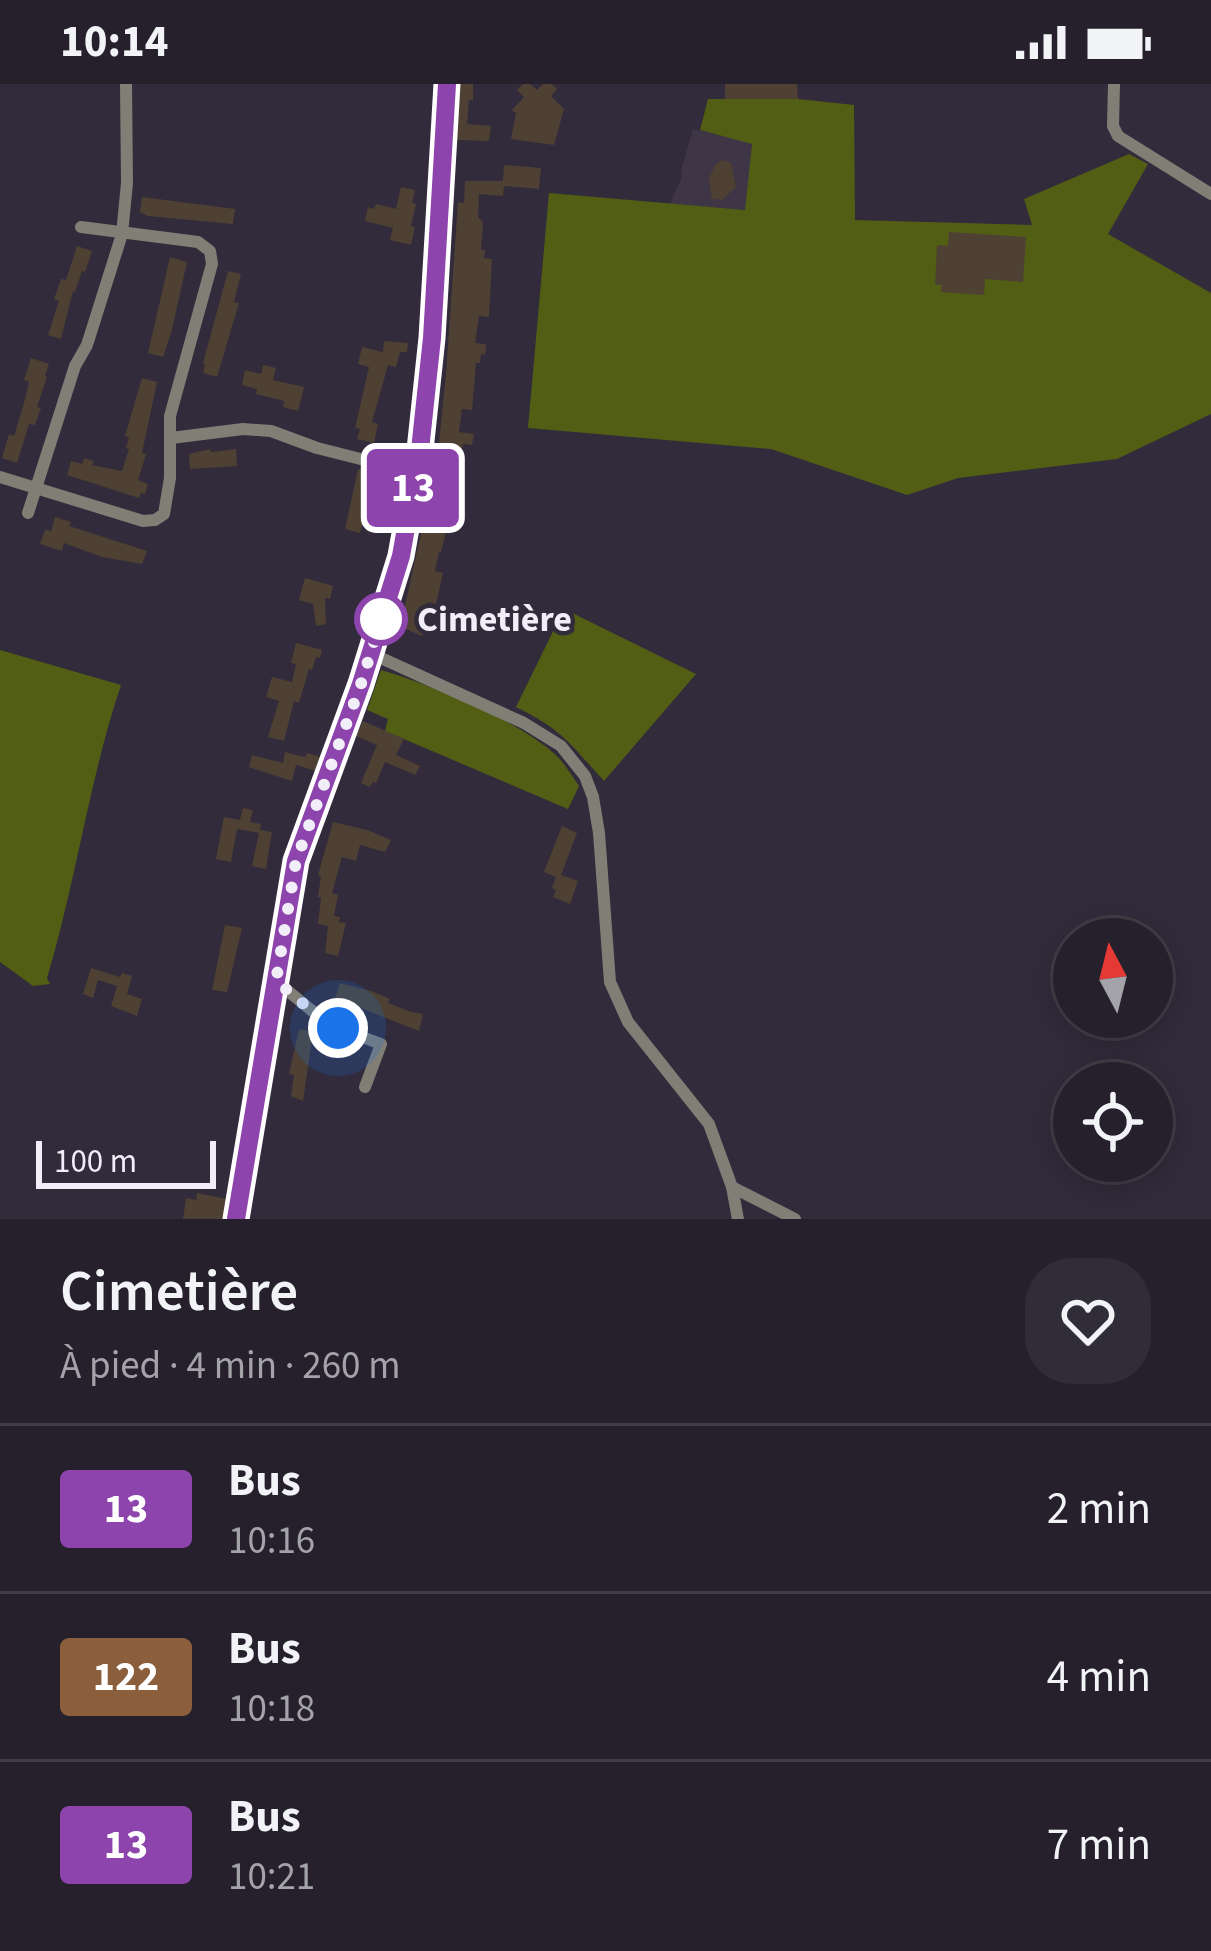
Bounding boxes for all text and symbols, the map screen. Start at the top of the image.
text: 10:14 [60,10,169,74]
line badge: 13 [359,449,467,527]
text: 13 [391,458,435,518]
marker: Cimetière [356,594,406,644]
place label: Cimetière [417,594,572,645]
north arrow [1053,918,1173,1038]
map controls [1053,918,1173,1182]
your location [308,998,368,1058]
button: locate [1053,1062,1173,1182]
scale bar [36,1135,216,1188]
text: 100 m [54,1138,137,1185]
text: Cimetière [60,1252,298,1333]
button: heart [1025,1258,1151,1384]
text: À pied · 4 min · 260 m [60,1338,401,1394]
text: Bus [228,1449,301,1513]
text: 2 min [1047,1477,1151,1541]
text: 13 [104,1479,148,1539]
text: 10:16 [228,1513,315,1569]
text: Bus [228,1617,301,1681]
text: 4 min [1047,1645,1151,1709]
text: 122 [93,1647,159,1707]
text: 10:18 [228,1681,315,1737]
text: Bus [228,1785,301,1849]
text: 7 min [1047,1813,1151,1877]
text: 13 [104,1815,148,1875]
text: 10:21 [228,1849,315,1905]

